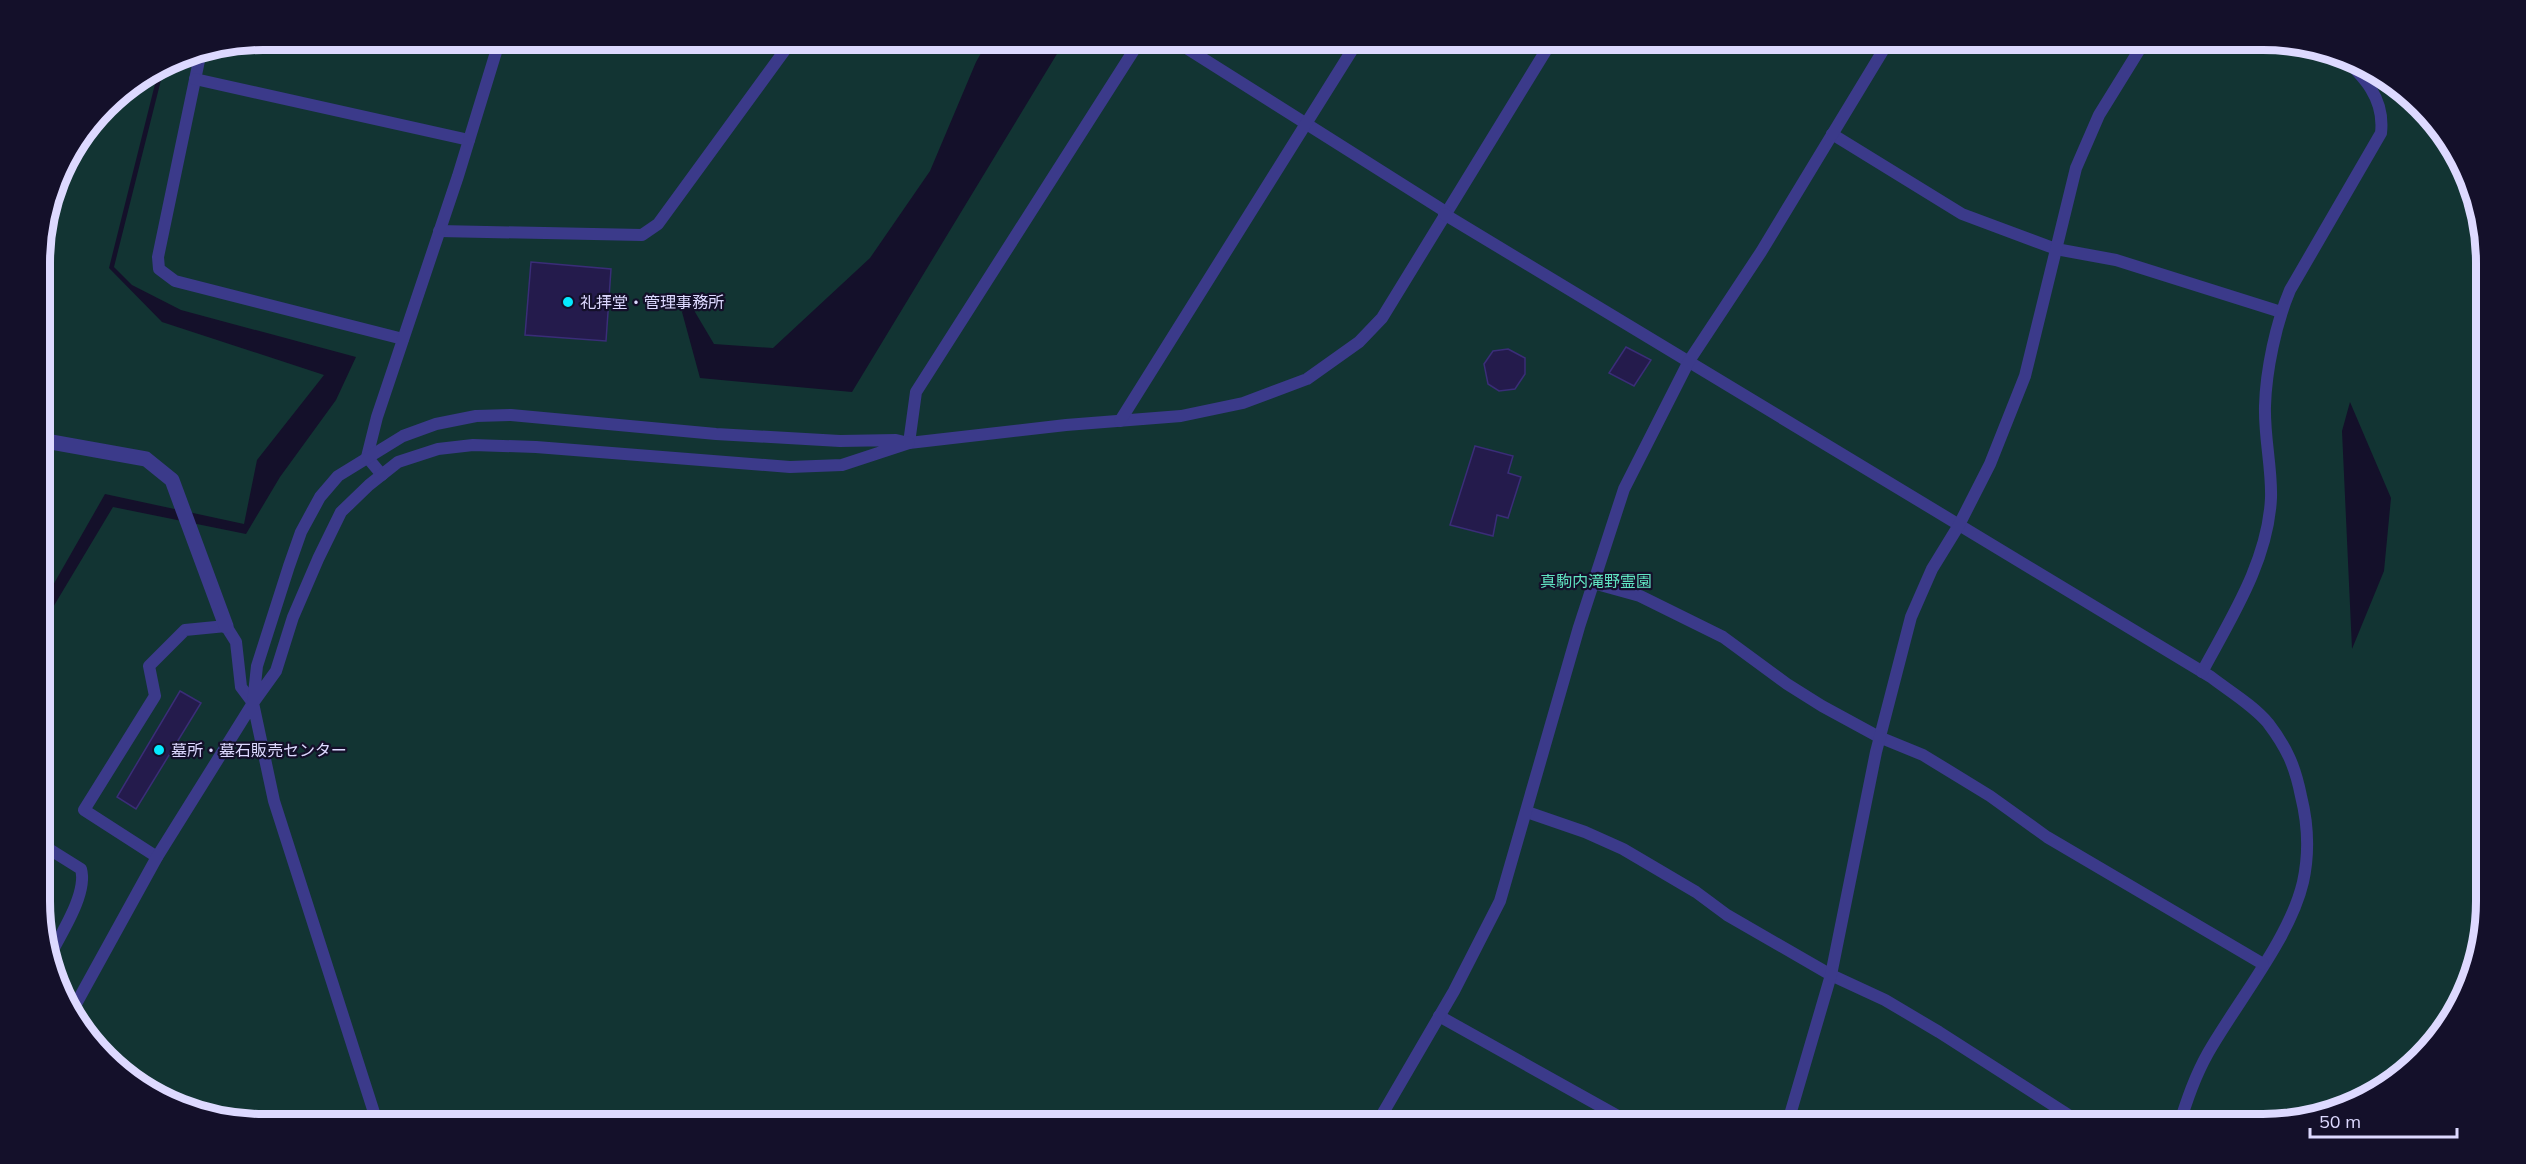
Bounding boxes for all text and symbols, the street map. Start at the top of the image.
place label: 礼拝堂・管理事務所 [580,292,724,312]
marker: 礼拝堂・管理事務所 [561,295,575,309]
park label: 真駒内滝野霊園 [1540,571,1652,591]
place label: 墓所・墓石販売センター [171,740,347,760]
marker: 墓所・墓石販売センター [152,743,166,757]
scale bar [2310,1101,2457,1139]
text: 50 m [2319,1110,2361,1133]

